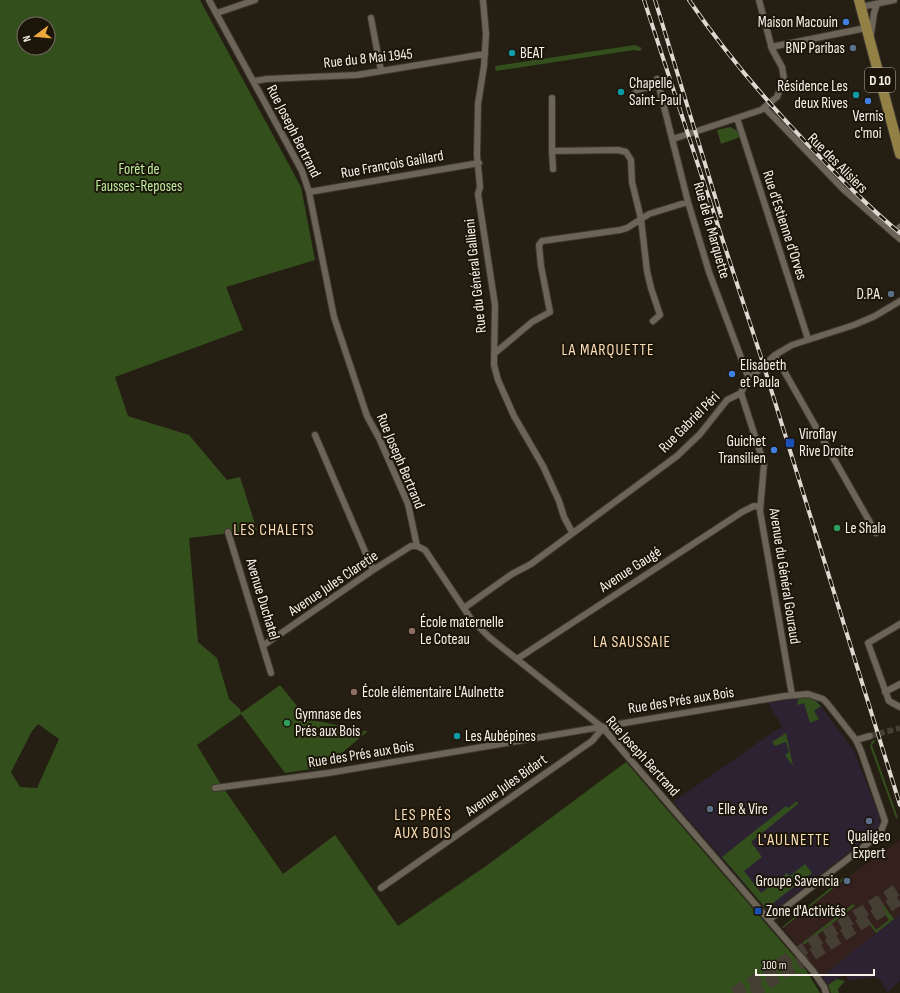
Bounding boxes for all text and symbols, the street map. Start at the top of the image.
place label: Maison Macouin [758,13,838,32]
north arrow [16,16,56,56]
marker: Maison Macouin [841,17,851,27]
text: N [20,34,34,43]
place label: BNP Paribas [786,39,845,58]
marker: BNP Paribas [848,43,858,53]
street label: Rue du 8 Mai 1945 [323,44,414,73]
place label: BEAT [520,44,545,63]
marker: BEAT [507,48,517,58]
road number: D 10 [865,68,895,92]
place label: Chapelle Saint-Paul [629,74,682,110]
place label: Résidence Les deux Rives [777,77,848,113]
street label: Rue Joseph Bertrand [262,82,325,181]
marker: Chapelle Saint-Paul [616,87,626,97]
marker: Résidence Les deux Rives [851,90,861,100]
marker: Vernis c'moi [863,96,873,106]
place label: Vernis c'moi [852,107,884,143]
street label: Rue des Alisiers [803,129,872,198]
street label: Rue François Gaillard [339,146,445,183]
park label: Forêt de Fausses-Reposes [95,160,183,196]
street label: Rue d'Estienne d'Orves [758,168,811,282]
street label: Rue de la Marquette [689,180,734,281]
street label: Rue du Général Gallieni [460,218,491,334]
place label: D.P.A. [857,285,883,304]
marker: D.P.A. [886,289,896,299]
district label: LA MARQUETTE [561,341,655,360]
place label: Elisabeth et Paula [740,356,786,392]
marker: Elisabeth et Paula [727,369,737,379]
street label: Rue Gabriel Péri [655,388,724,457]
street label: Rue Joseph Bertrand [372,411,429,512]
place label: Viroflay Rive Droite [799,425,854,461]
place label: Guichet Transilien [718,432,766,468]
marker: Viroflay Rive Droite [784,437,796,449]
marker: Guichet Transilien [769,445,779,455]
street label: Avenue du Général Gouraud [764,506,805,645]
place label: Le Shala [845,519,886,538]
district label: LES CHALETS [233,521,315,540]
marker: Le Shala [832,523,842,533]
street label: Avenue Gaugé [595,542,665,597]
street label: Avenue Jules Claretie [284,546,382,621]
street label: Avenue Duchatel [241,555,284,642]
place label: École maternelle Le Coteau [420,613,504,649]
marker: École maternelle Le Coteau [407,626,417,636]
district label: LA SAUSSAIE [593,633,671,652]
place label: École élémentaire L'Aulnette [362,683,504,702]
street label: Rue des Prés aux Bois [627,683,735,718]
marker: École élémentaire L'Aulnette [349,687,359,697]
place label: Gymnase des Prés aux Bois [295,705,361,741]
street label: Rue Joseph Bertrand [602,712,684,800]
marker: Gymnase des Prés aux Bois [282,718,292,728]
place label: Les Aubépines [465,727,536,746]
marker: Les Aubépines [452,731,462,741]
street label: Rue des Prés aux Bois [307,737,415,772]
street label: Avenue Jules Bidart [461,750,551,821]
place label: Elle & Vire [718,800,768,819]
marker: Elle & Vire [705,804,715,814]
district label: LES PRÉS AUX BOIS [393,806,452,843]
marker: Qualigeo Expert [864,816,874,826]
place label: Qualigeo Expert [847,827,891,863]
district label: L'AULNETTE [758,831,830,850]
place label: Groupe Savencia [756,872,839,891]
marker: Groupe Savencia [842,876,852,886]
place label: Zone d'Activités [766,902,846,921]
marker: Zone d'Activités [753,906,763,916]
scale bar [756,951,874,977]
text: 100 m [762,958,787,973]

